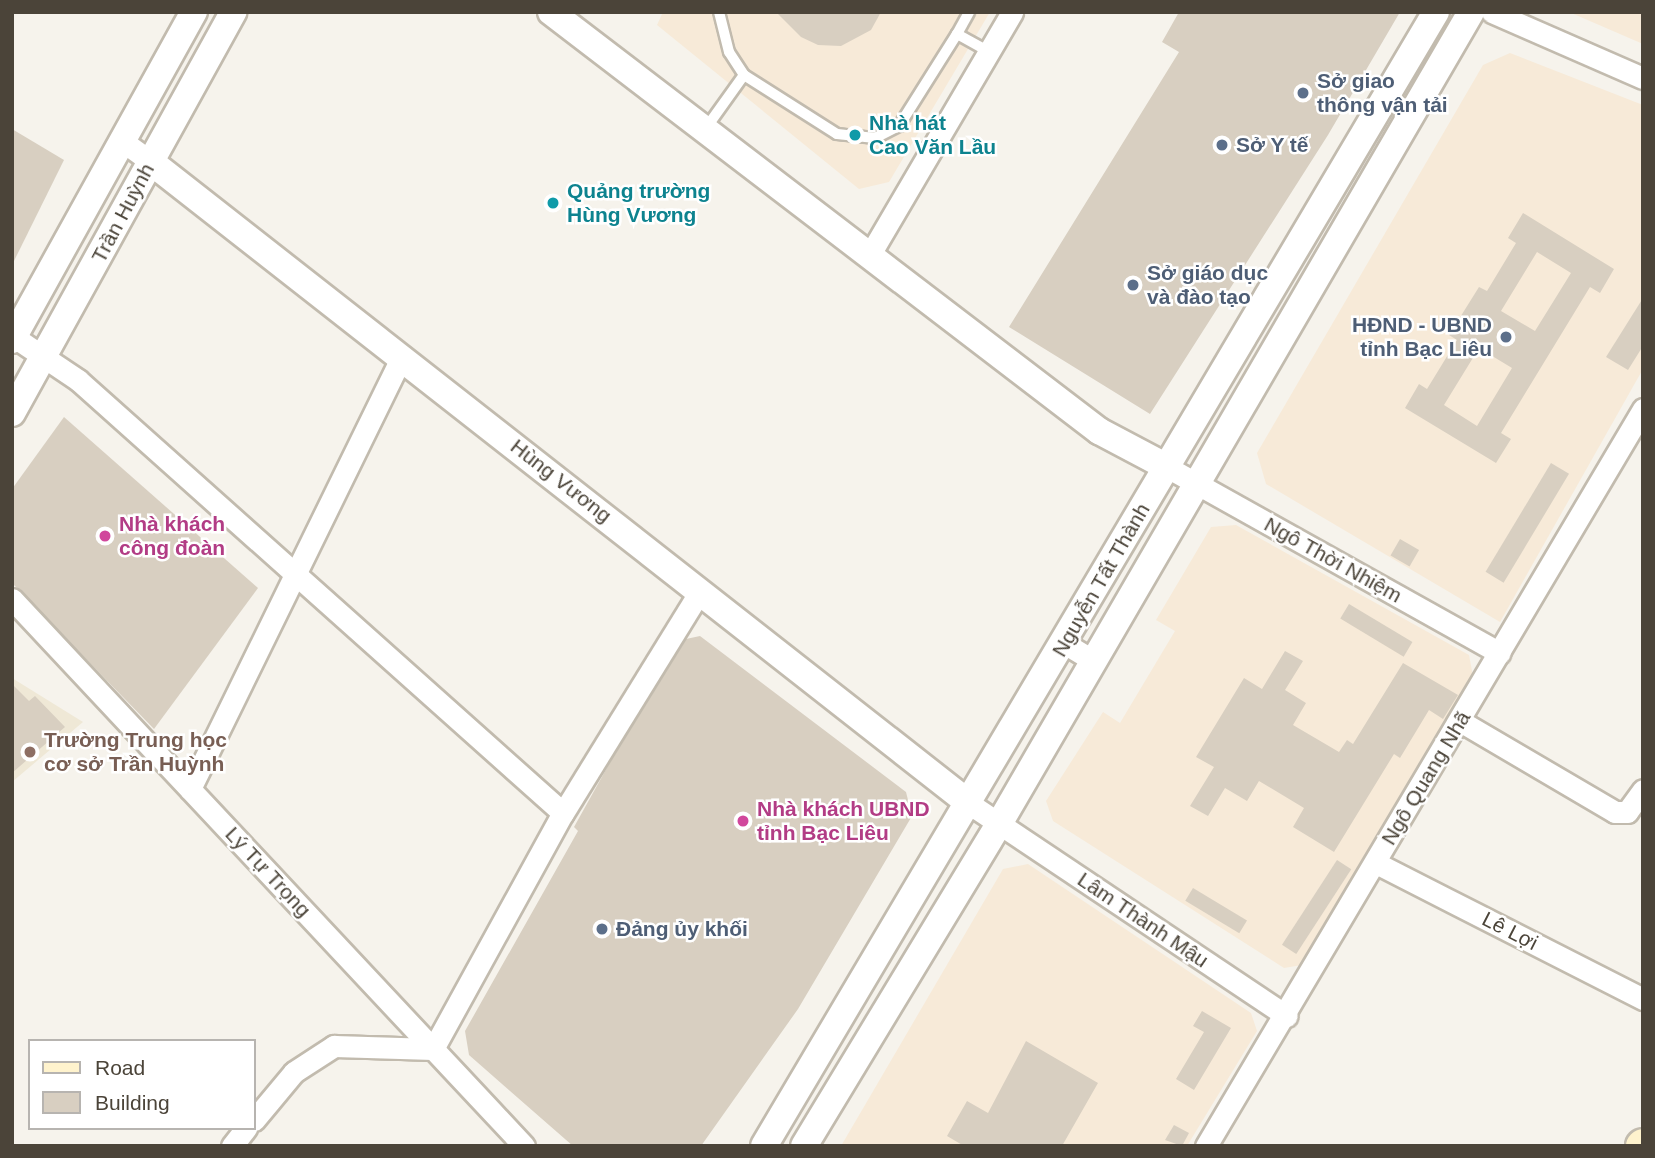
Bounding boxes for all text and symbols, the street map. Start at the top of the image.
place label: Sở giao thông vận tải [1317,68,1448,118]
marker: Sở giao thông vận tải [1295,85,1311,101]
place label: Nhà hát Cao Văn Lầu [869,110,996,160]
marker: Nhà hát Cao Văn Lầu [847,127,863,143]
place label: Sở Y tế [1236,132,1309,158]
marker: Sở Y tế [1214,137,1230,153]
street label: Trần Huỳnh [86,159,160,267]
place label: Quảng trường Hùng Vương [567,178,710,228]
marker: Quảng trường Hùng Vương [545,195,561,211]
place label: Sở giáo dục và đào tạo [1147,260,1268,310]
marker: Sở giáo dục và đào tạo [1125,277,1141,293]
place label: HĐND - UBND tỉnh Bạc Liêu [1352,312,1492,362]
marker: HĐND - UBND tỉnh Bạc Liêu [1498,329,1514,345]
street label: Hùng Vương [505,434,617,528]
street label: Nguyễn Tất Thành [1047,498,1155,662]
place label: Nhà khách công đoàn [119,511,225,561]
street label: Ngô Thời Nhiệm [1260,512,1406,608]
marker: Nhà khách công đoàn [97,528,113,544]
street label: Ngô Quang Nhã [1376,706,1476,850]
place label: Trường Trung học cơ sở Trần Huỳnh [44,727,227,777]
marker: Trường Trung học cơ sở Trần Huỳnh [22,744,38,760]
place label: Nhà khách UBND tỉnh Bạc Liêu [757,796,930,846]
marker: Nhà khách UBND tỉnh Bạc Liêu [735,813,751,829]
street label: Lý Tự Trọng [220,821,316,923]
street label: Lâm Thành Mậu [1073,867,1213,973]
street label: Lê Lợi [1478,906,1542,956]
place label: Đảng ủy khối [616,916,748,942]
marker: Đảng ủy khối [594,921,610,937]
legend [28,1039,256,1130]
text: Road [95,1056,145,1079]
text: Building [95,1091,170,1114]

